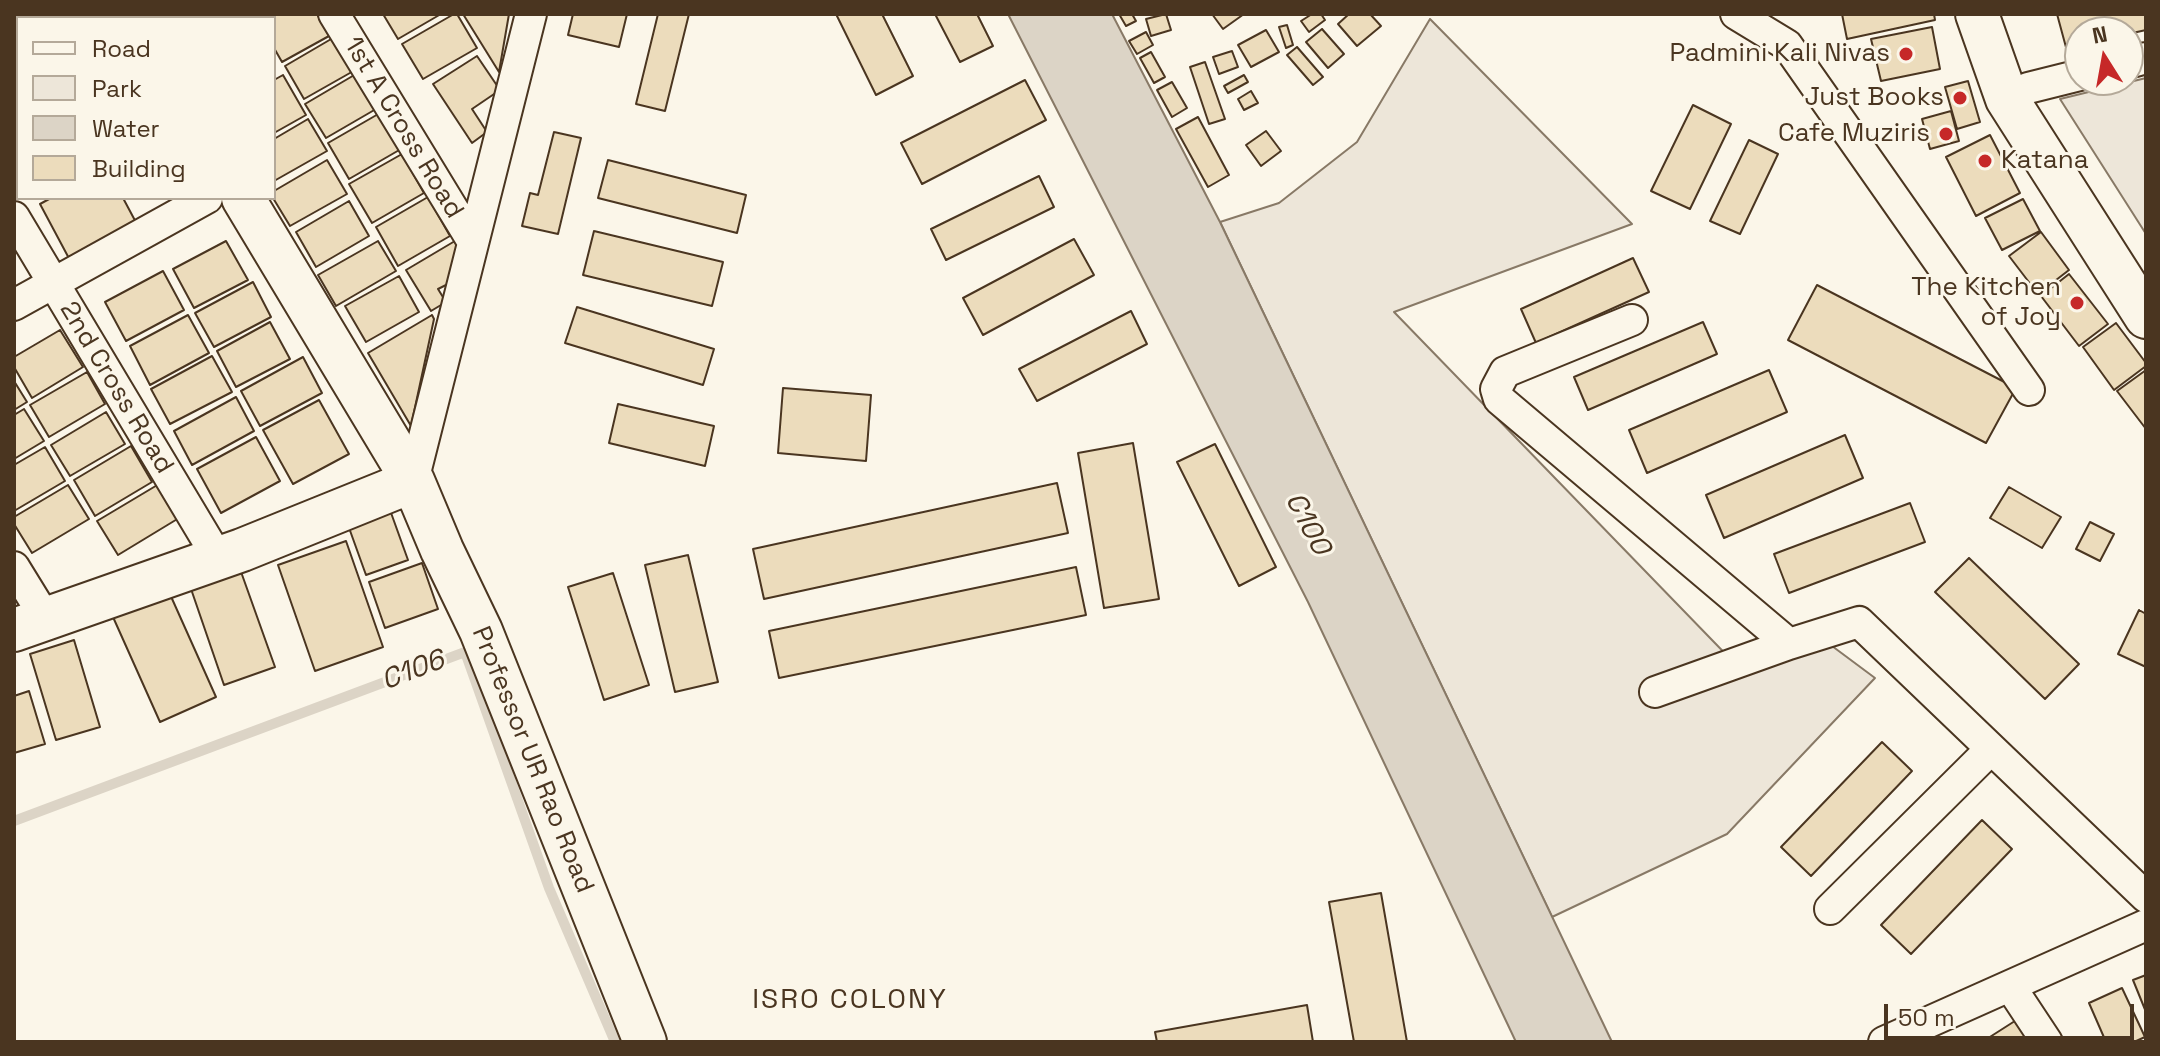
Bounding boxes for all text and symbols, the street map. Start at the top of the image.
legend [16,16,276,200]
north arrow [2064,16,2144,96]
text: N [2090,19,2110,50]
street label: 1st A Cross Road [337,32,469,224]
text: Road [92,33,151,64]
place label: Padmini Kali Nivas [1670,38,1890,70]
marker: Padmini Kali Nivas [1897,45,1915,63]
text: Park [92,73,142,104]
place label: Just Books [1805,82,1944,114]
marker: Just Books [1951,89,1969,107]
text: Water [92,113,160,144]
place label: Cafe Muziris [1778,118,1930,150]
marker: Cafe Muziris [1937,125,1955,143]
place label: Katana [2001,145,2089,177]
marker: Katana [1976,152,1994,170]
text: Building [92,153,186,184]
place label: The Kitchen of Joy [1911,272,2061,334]
marker: The Kitchen of Joy [2068,294,2086,312]
street label: 2nd Cross Road [52,296,180,480]
water label: C100 [1277,487,1337,561]
street label: Professor UR Rao Road [464,622,600,898]
water label: C106 [377,644,449,698]
district label: ISRO COLONY [752,983,948,1017]
scale bar [1888,988,2138,1038]
text: 50 m [1898,1002,1955,1033]

